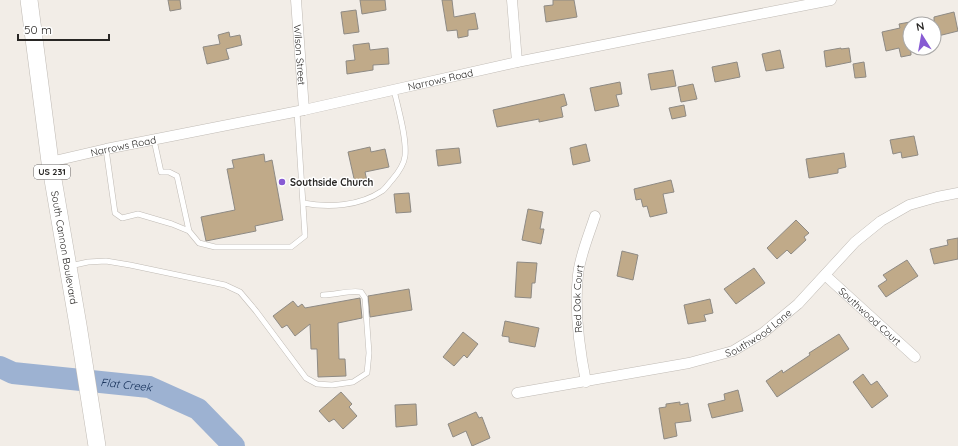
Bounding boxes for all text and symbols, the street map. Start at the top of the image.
scale bar [18,16,109,42]
north arrow [902,16,942,56]
text: N [915,19,925,34]
text: 50 m [24,22,52,37]
street label: Wilson Street [291,24,308,86]
street label: Narrows Road [406,66,474,93]
street label: Narrows Road [89,133,157,159]
road number: US 231 [34,165,70,179]
place label: Southside Church [290,176,374,189]
marker: Southside Church [277,177,287,187]
street label: South Cannon Boulevard [48,190,80,305]
street label: Red Oak Court [571,263,587,333]
street label: Southwood Court [836,285,904,349]
street label: Southwood Lane [724,306,794,360]
water label: Flat Creek [100,375,154,394]

